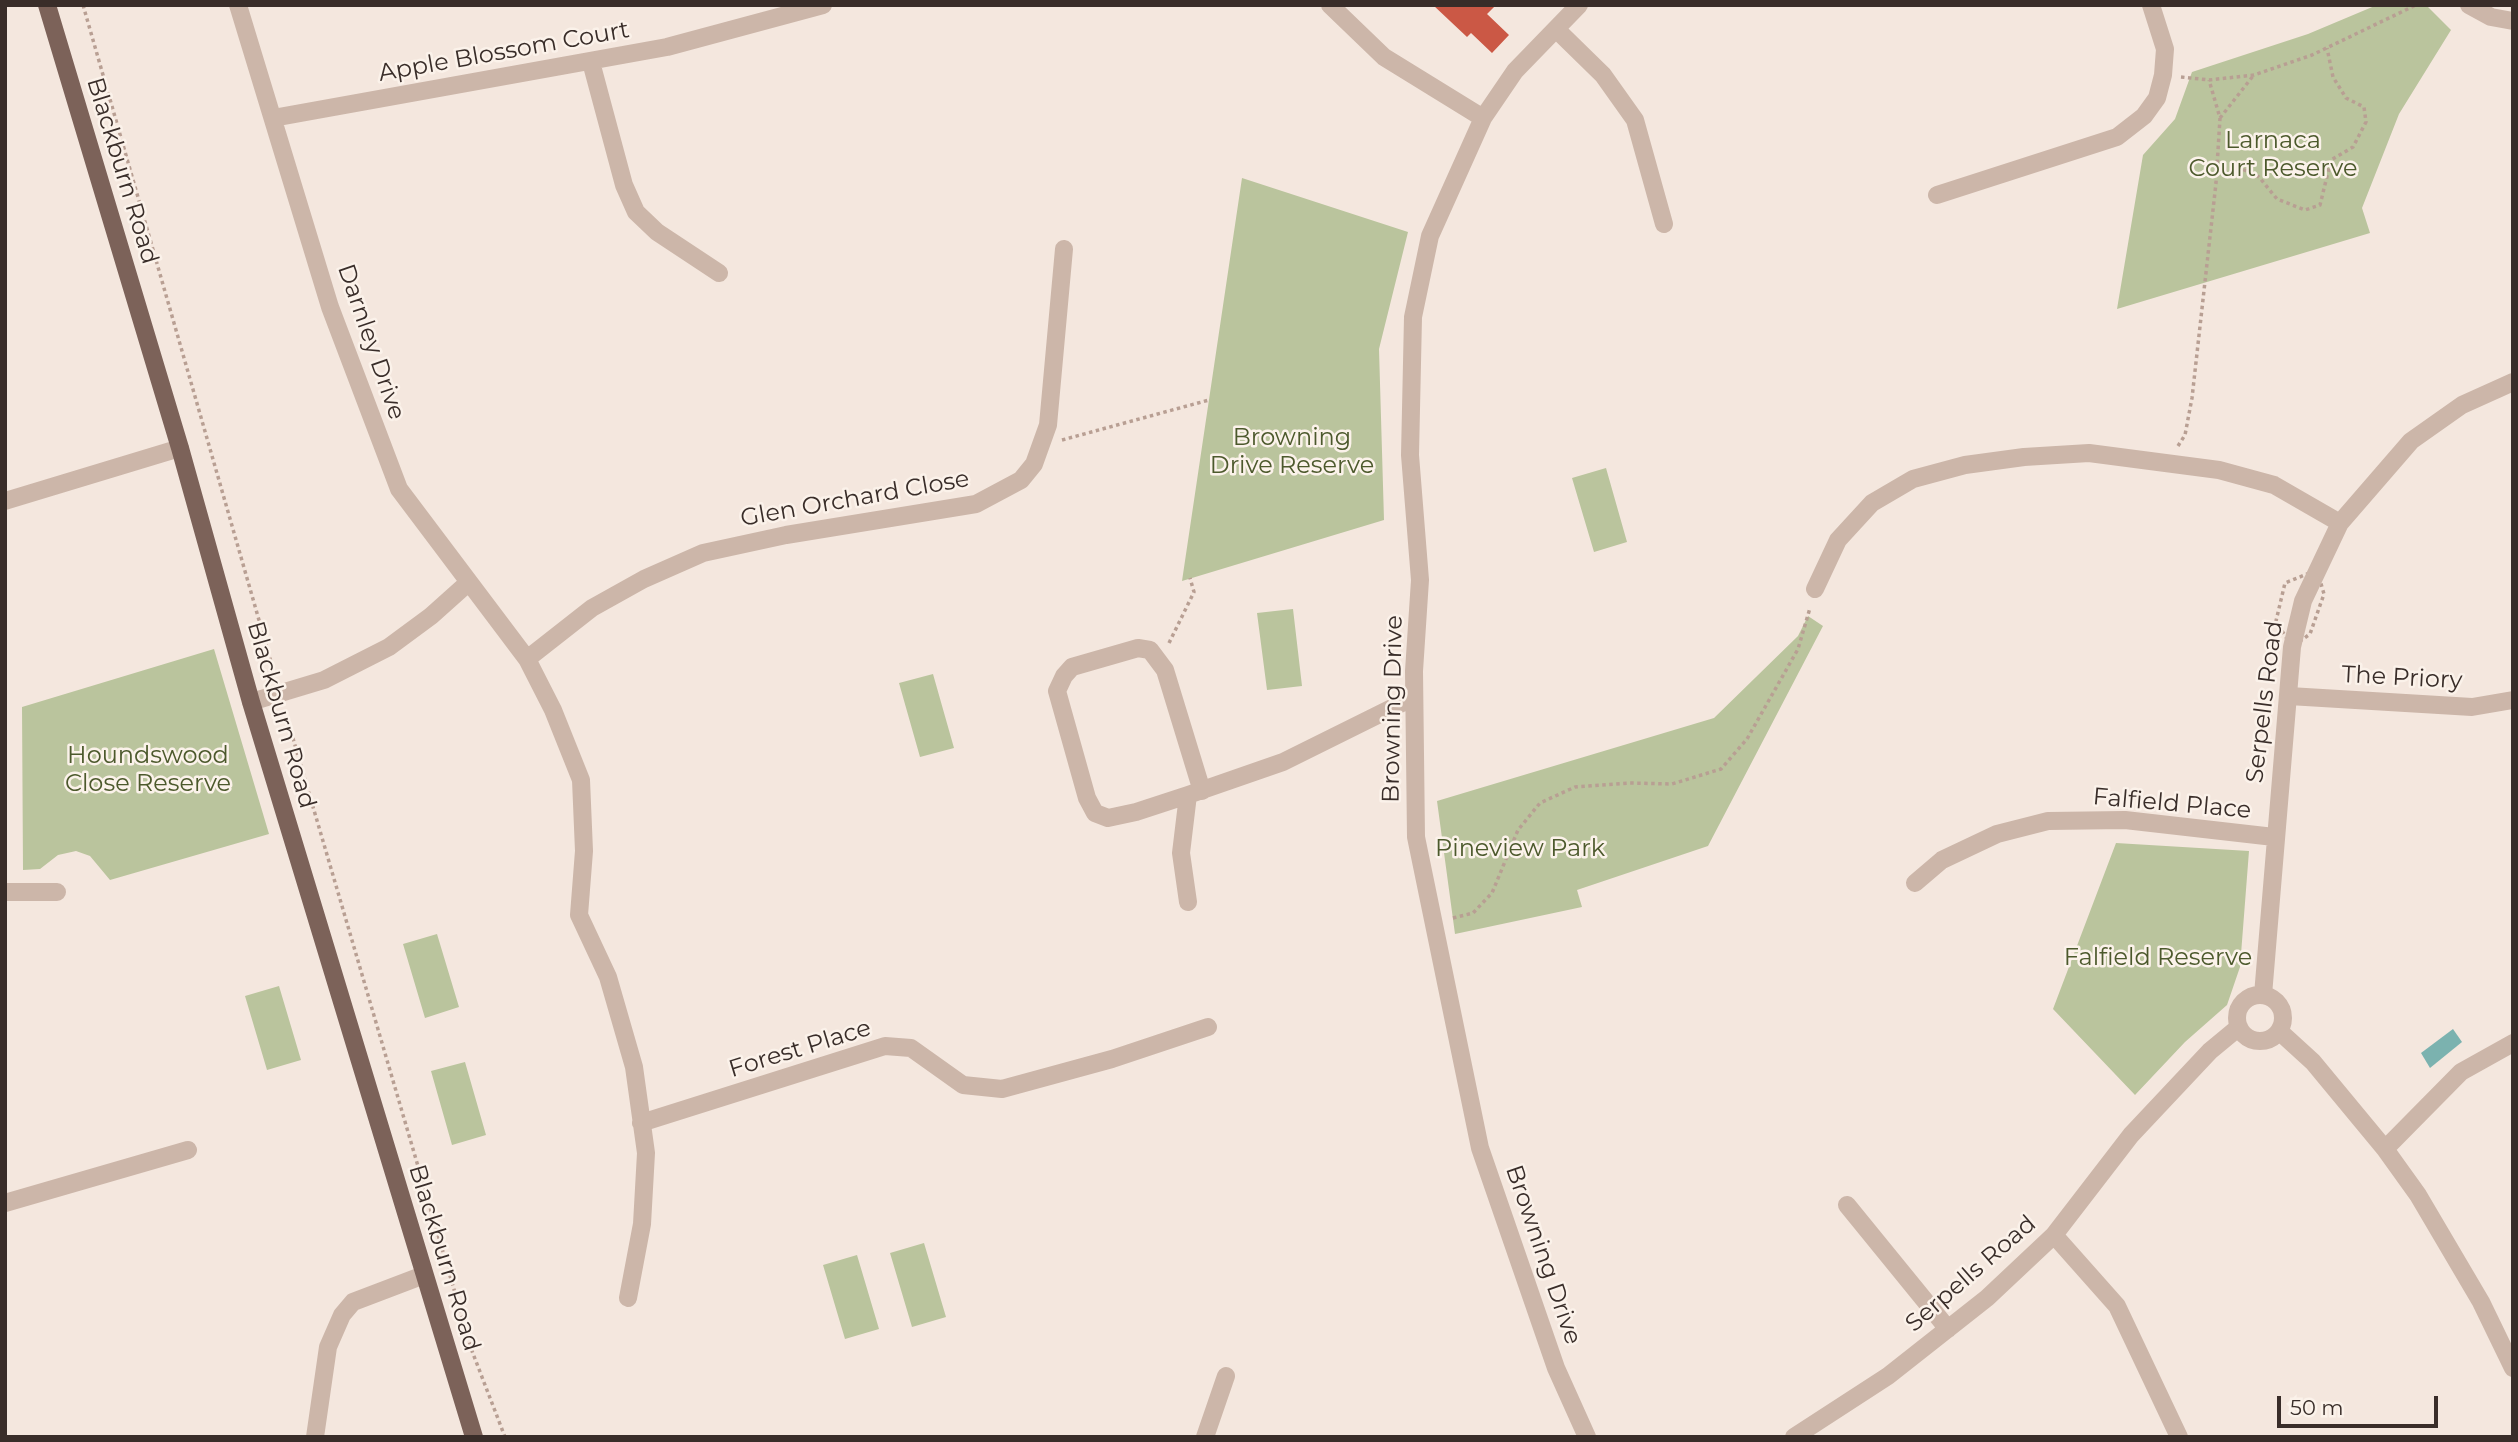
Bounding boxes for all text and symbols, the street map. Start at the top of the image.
street label: Apple Blossom Court [376,16,632,88]
street label: Blackburn Road [80,74,164,268]
park label: Larnaca Court Reserve [2189,127,2357,183]
street label: Darnley Drive [331,260,411,424]
park label: Browning Drive Reserve [1210,424,1374,480]
street label: Glen Orchard Close [738,465,972,533]
street label: Browning Drive [1377,615,1409,803]
street label: Blackburn Road [240,618,322,812]
street label: Serpells Road [2241,619,2289,785]
street label: The Priory [2341,660,2463,696]
park label: Houndswood Close Reserve [65,742,231,798]
street label: Falfield Place [2092,783,2252,825]
park label: Pineview Park [1435,835,1605,863]
park label: Falfield Reserve [2064,944,2252,972]
street label: Forest Place [725,1014,875,1084]
street label: Blackburn Road [402,1161,486,1355]
street label: Browning Drive [1499,1162,1587,1348]
street label: Serpells Road [1900,1210,2042,1338]
scale bar [2280,1382,2441,1426]
text: 50 m [2290,1395,2344,1420]

